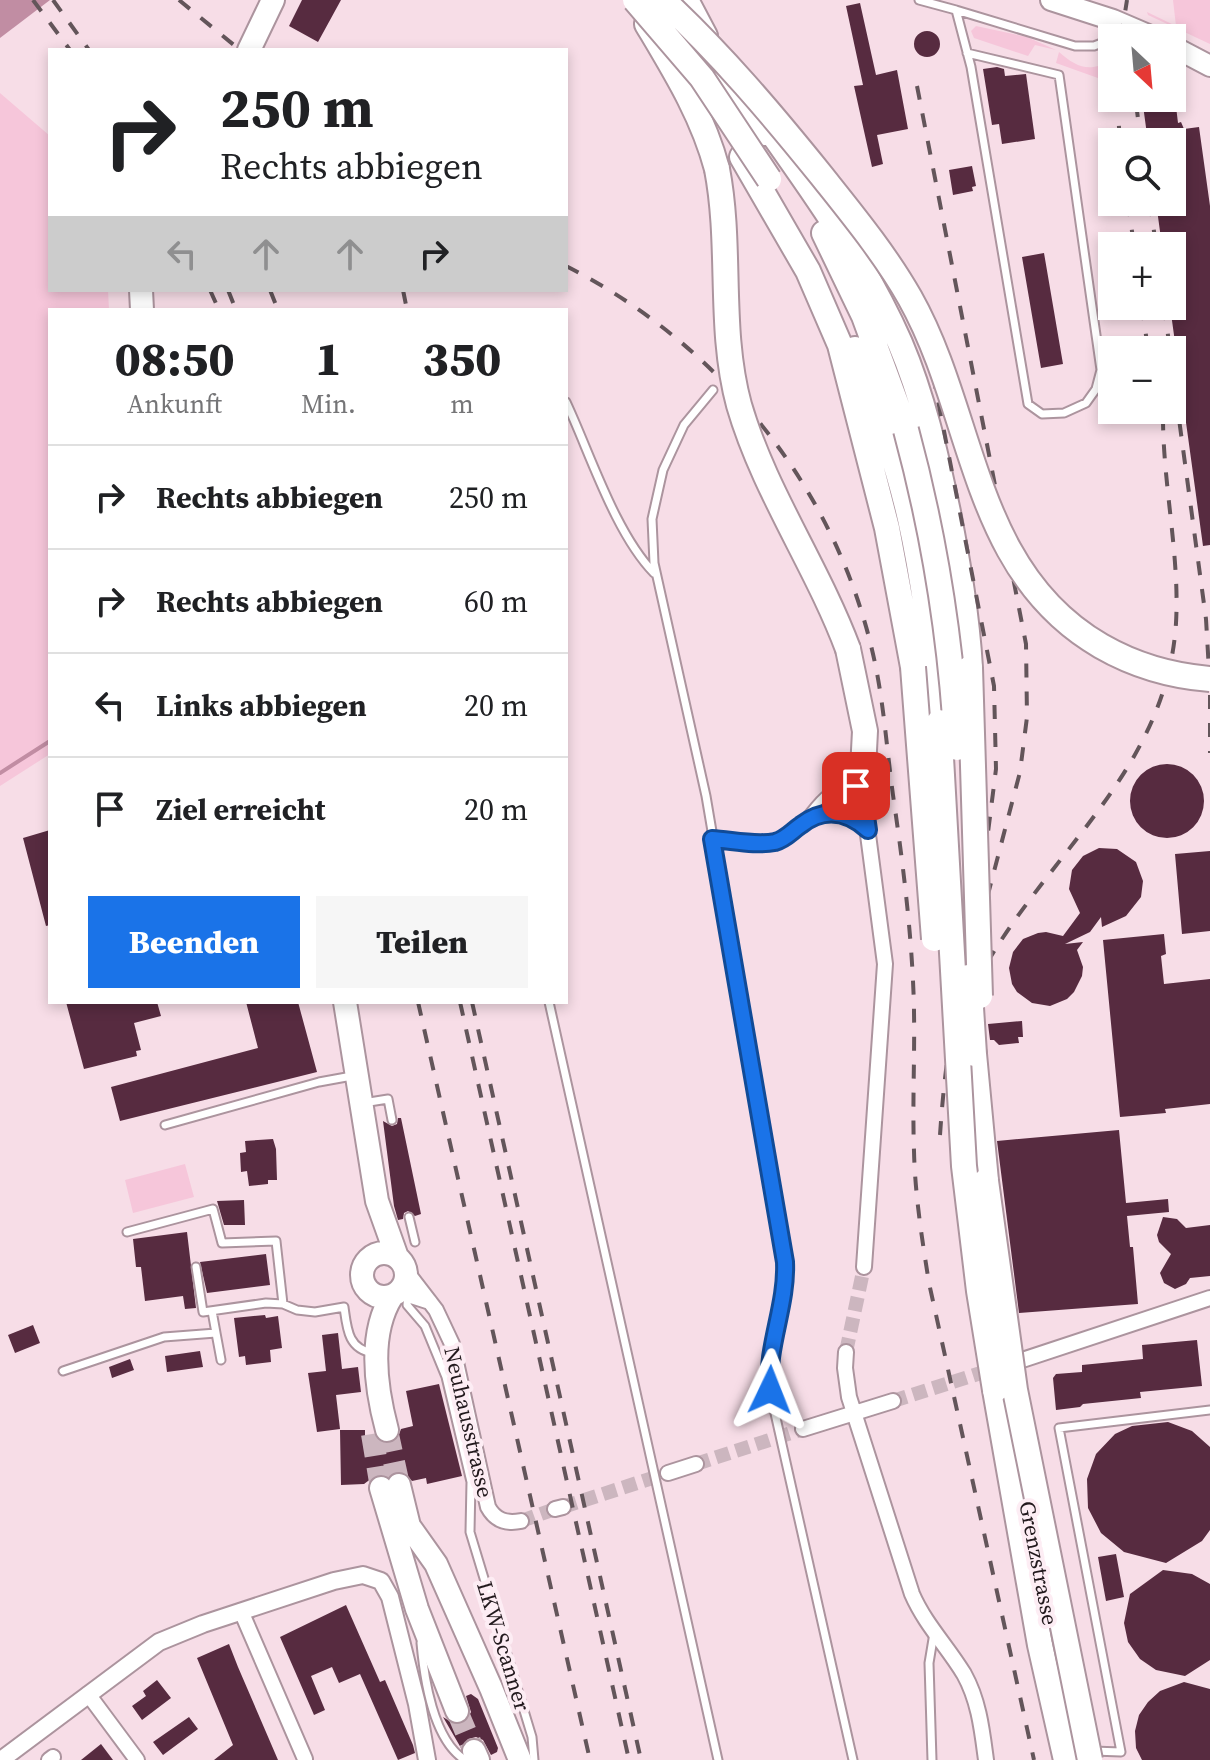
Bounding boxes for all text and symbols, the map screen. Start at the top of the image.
north arrow [1098,24,1186,112]
map controls [1098,24,1186,424]
text: 250 m [220,69,374,146]
icon: right [88,80,192,184]
button: search [1098,128,1186,216]
text: Rechts abbiegen [220,142,483,191]
icon: left [160,232,204,276]
icon: ahead [244,232,288,276]
icon: ahead [328,232,372,276]
icon: right [412,232,456,276]
button: + [1098,232,1186,320]
text: 08:50 [114,325,235,391]
text: 1 [315,325,342,391]
text: 350 [422,325,502,391]
button: − [1098,336,1186,424]
text: Ankunft [127,386,222,422]
text: Min. [301,386,356,422]
text: m [450,386,474,422]
icon: right [88,475,132,519]
text: Rechts abbiegen [156,477,383,518]
text: 250 m [449,477,528,518]
icon: right [88,579,132,623]
text: Rechts abbiegen [156,581,383,622]
text: 60 m [464,581,528,622]
icon: left [88,683,132,727]
text: Links abbiegen [156,685,367,726]
text: 20 m [464,685,528,726]
pin [822,752,890,820]
icon: arrive [834,764,878,808]
icon: arrive [88,787,132,831]
text: Ziel erreicht [156,789,325,830]
text: 20 m [464,789,528,830]
button: Beenden [88,896,300,988]
button: Teilen [316,896,528,988]
street label: Neuhausstrasse [437,1344,501,1500]
position arrow [728,1348,812,1432]
street label: Grenzstrasse [1012,1498,1066,1628]
street label: LKW-Scanner [470,1577,538,1715]

